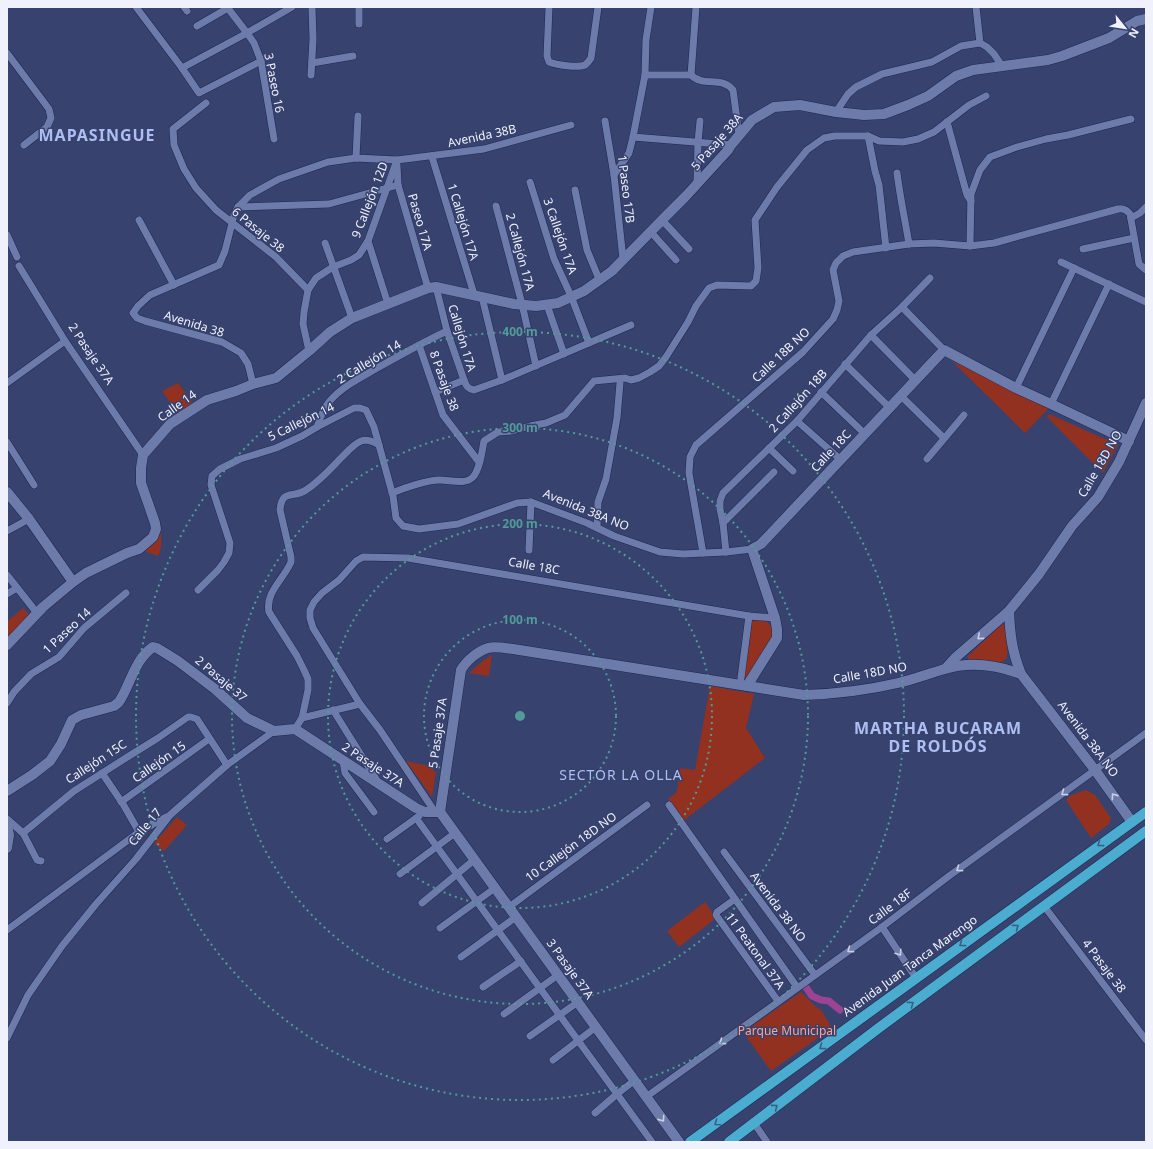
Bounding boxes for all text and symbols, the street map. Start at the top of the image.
north arrow [1105,8,1145,48]
text: N [1125,26,1143,41]
street label: 3 Paseo 16 [260,52,289,114]
street label: 5 Pasaje 38A [687,109,746,174]
street label: Avenida 38B [446,120,518,151]
district label: MAPASINGUE [38,124,156,146]
street label: 1 Paseo 17B [614,154,639,224]
street label: 9 Callejón 12D [347,159,392,241]
street label: 1 Callejón 17A [444,181,483,263]
street label: Paseo 17A [404,191,437,253]
street label: 3 Callejón 17A [539,195,582,277]
street label: 6 Pasaje 38 [228,203,288,256]
street label: 2 Callejón 17A [502,211,539,293]
street label: Callejón 17A [444,302,481,374]
street label: Avenida 38 [162,306,226,341]
street label: 2 Pasaje 37A [65,320,118,388]
text: 400 m [502,323,538,340]
street label: Calle 18B NO [748,323,813,386]
street label: 2 Callejón 14 [334,336,404,387]
street label: 8 Pasaje 38 [426,348,463,414]
street label: 2 Callejón 18B [765,365,831,436]
street label: Calle 14 [154,386,200,425]
street label: 5 Callejón 14 [265,398,337,445]
text: 300 m [502,419,538,436]
street label: Calle 18C [807,426,855,475]
street label: Calle 18D NO [1074,427,1126,500]
street label: Avenida 38A NO [541,485,632,535]
text: 200 m [502,515,538,532]
street label: Calle 18C [507,553,561,578]
street label: 1 Paseo 14 [39,604,95,658]
text: 100 m [502,611,538,628]
one-way arrow [977,632,985,639]
street label: 2 Pasaje 37 [192,652,251,706]
street label: Calle 18D NO [832,658,908,687]
street label: 5 Pasaje 37A [424,696,451,769]
street label: Avenida 38A NO [1054,697,1123,780]
centre of rings [513,709,527,723]
district label: MARTHA BUCARAM DE ROLDÓS [854,717,1022,757]
street label: Callejón 15C [62,735,130,788]
street label: Callejón 15 [128,737,189,786]
street label: 2 Pasaje 37A [339,738,408,791]
district label: SECTOR LA OLLA [559,765,683,784]
one-way arrow [1061,788,1068,796]
one-way arrow [1111,793,1119,800]
street label: Calle 17 [124,804,165,849]
street label: 10 Callejón 18D NO [522,808,620,886]
one-way arrow [1097,840,1104,847]
one-way arrow [956,864,963,871]
street label: Avenida 38 NO [746,868,810,945]
street label: Calle 18F [864,885,915,929]
street label: 11 Peatonal 37A [722,909,789,993]
street label: Avenida Juan Tanca Marengo [839,911,981,1020]
one-way arrow [1011,925,1018,932]
street label: 3 Pasaje 37A [543,935,598,1003]
street label: 4 Pasaje 38 [1079,935,1130,996]
one-way arrow [959,940,966,947]
one-way arrow [847,945,854,953]
one-way arrow [894,948,901,955]
one-way arrow [907,1001,914,1009]
park label: Parque Municipal [738,1022,836,1039]
one-way arrow [719,1037,726,1044]
one-way arrow [819,1042,826,1049]
one-way arrow [771,1105,778,1112]
one-way arrow [657,1115,664,1122]
one-way arrow [714,1118,721,1126]

